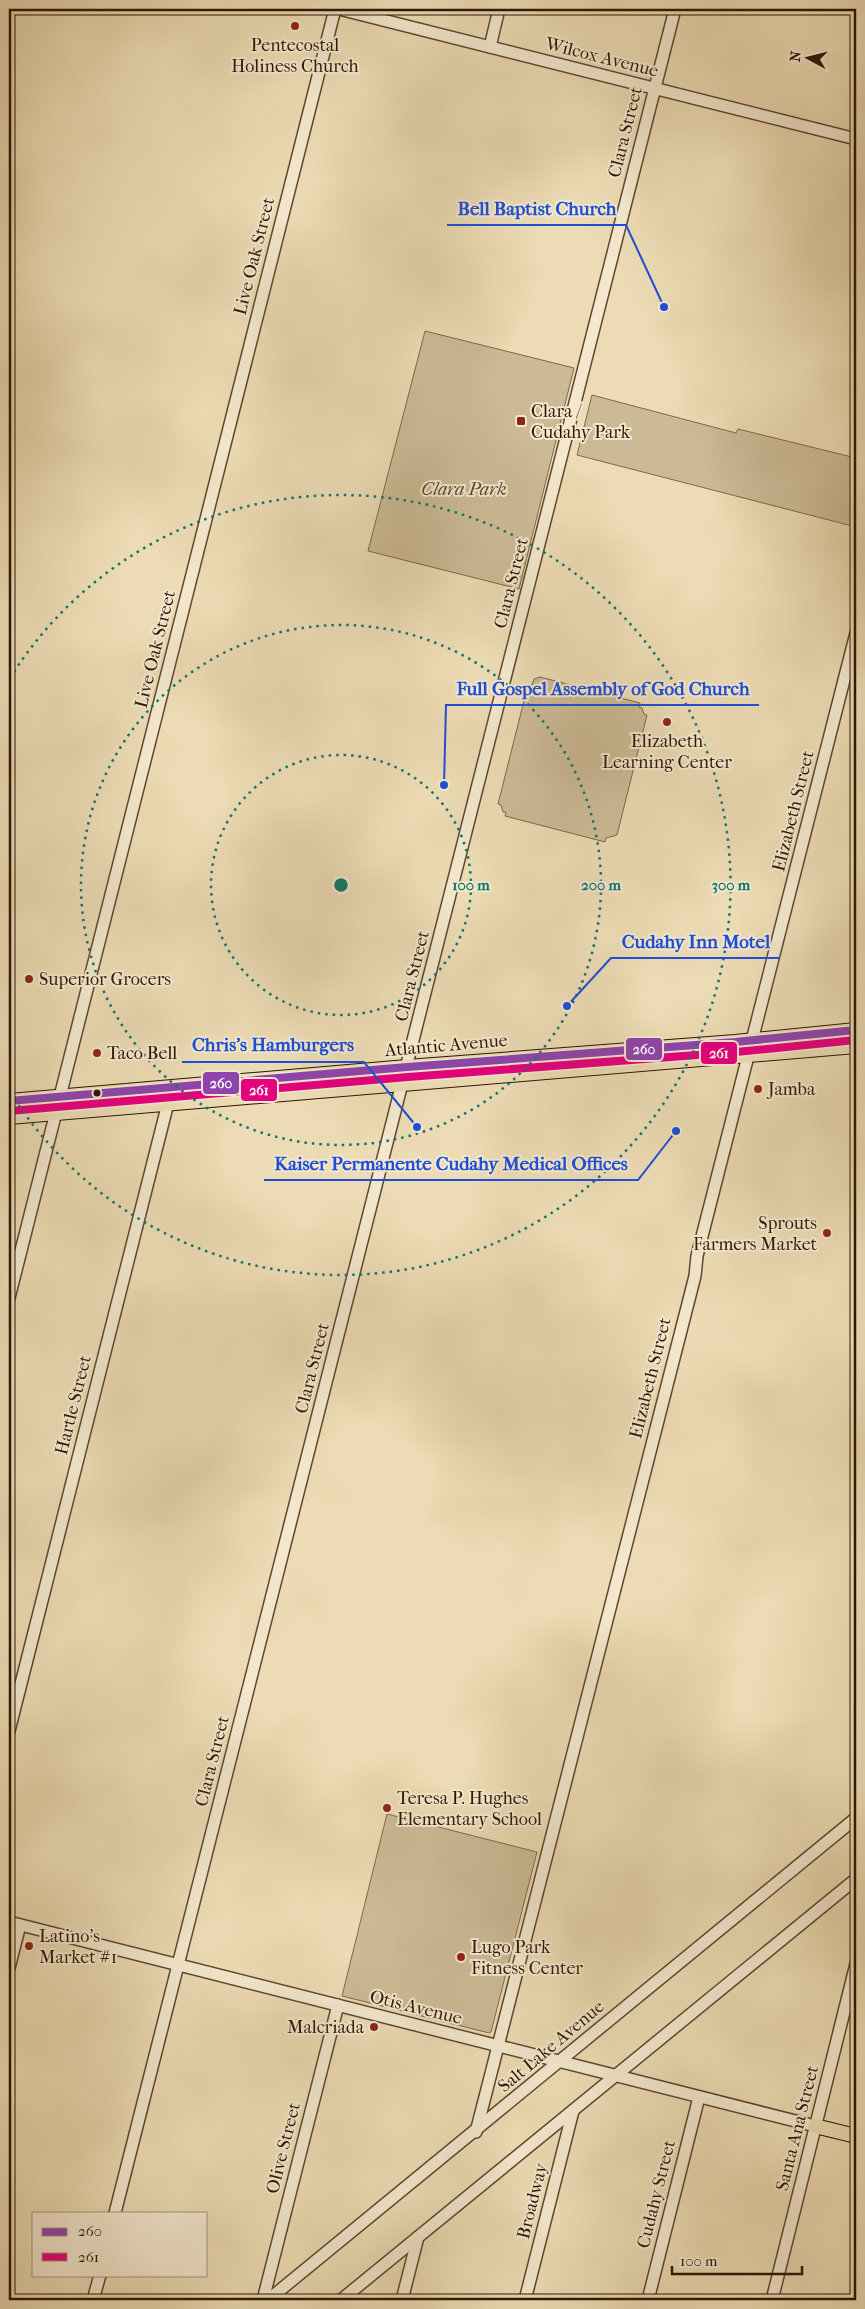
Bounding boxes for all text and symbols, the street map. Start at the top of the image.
marker: Pentecostal Holiness Church [289,20,301,32]
north arrow [782,32,832,82]
street label: Wilcox Avenue [542,33,661,82]
place label: Pentecostal Holiness Church [231,35,359,77]
text: N [787,50,805,63]
street label: Clara Street [604,84,647,180]
callout: Bell Baptist Church [447,191,626,225]
street label: Live Oak Street [230,195,279,317]
text: Bell Baptist Church [458,198,617,220]
place label: Clara / Cudahy Park [531,401,631,443]
marker: Clara / Cudahy Park [515,415,527,427]
park label: Clara Park [421,479,507,500]
street label: Clara Street [490,535,533,631]
street label: Live Oak Street [131,588,180,710]
callout: Full Gospel Assembly of God Church [446,671,759,705]
text: Full Gospel Assembly of God Church [455,678,750,700]
marker: Elizabeth Learning Center [661,716,673,728]
place label: Elizabeth Learning Center [602,731,732,773]
street label: Elizabeth Street [768,748,819,874]
centre of rings [332,876,350,894]
text: 100 m [452,876,490,894]
text: 200 m [581,876,621,894]
text: 300 m [712,876,751,894]
callout: Cudahy Inn Motel [611,924,780,958]
street label: Clara Street [391,928,434,1024]
text: Cudahy Inn Motel [622,931,771,953]
place label: Superior Grocers [39,969,171,990]
marker: Superior Grocers [23,973,35,985]
callout: Chris's Hamburgers [182,1028,364,1062]
street label: Atlantic Avenue [383,1030,508,1061]
text: Chris's Hamburgers [192,1034,354,1056]
line badge: 260 [625,1037,663,1061]
text: 260 [633,1041,656,1058]
line badge: 261 [700,1041,738,1065]
place label: Taco Bell [107,1043,177,1064]
text: 261 [709,1045,729,1062]
marker: Taco Bell [91,1047,103,1059]
line badge: 260 [202,1071,240,1095]
text: 260 [210,1075,233,1092]
line badge: 261 [240,1078,278,1102]
place label: Jamba [766,1079,816,1100]
text: 261 [249,1082,269,1099]
marker: Jamba [752,1083,764,1095]
unlabelled marker [92,1088,102,1098]
callout: Kaiser Permanente Cudahy Medical Offices [264,1146,638,1180]
text: Kaiser Permanente Cudahy Medical Offices [274,1153,628,1175]
place label: Sprouts Farmers Market [693,1213,818,1255]
marker: Sprouts Farmers Market [821,1227,833,1239]
street label: Elizabeth Street [625,1315,676,1441]
street label: Clara Street [291,1320,334,1416]
street label: Hartle Street [51,1353,96,1457]
street label: Clara Street [191,1713,234,1809]
place label: Teresa P. Hughes Elementary School [397,1788,542,1830]
marker: Teresa P. Hughes Elementary School [381,1802,393,1814]
place label: Latino's Market #1 [39,1926,117,1968]
place label: Lugo Park Fitness Center [471,1937,583,1979]
marker: Latino's Market #1 [23,1940,35,1952]
marker: Lugo Park Fitness Center [455,1951,467,1963]
street label: Otis Avenue [367,1986,464,2029]
street label: Salt Lake Avenue [494,1996,609,2097]
place label: Malcriada [287,2017,365,2038]
marker: Malcriada [368,2021,380,2033]
street label: Santa Ana Street [772,2063,823,2193]
street label: Olive Street [262,2100,305,2196]
street label: Cudahy Street [633,2137,680,2250]
street label: Broadway [513,2160,552,2241]
legend [32,2212,208,2276]
text: 260 [78,2222,102,2240]
scale bar [672,2244,802,2276]
text: 261 [78,2248,99,2266]
text: 100 m [680,2252,718,2270]

